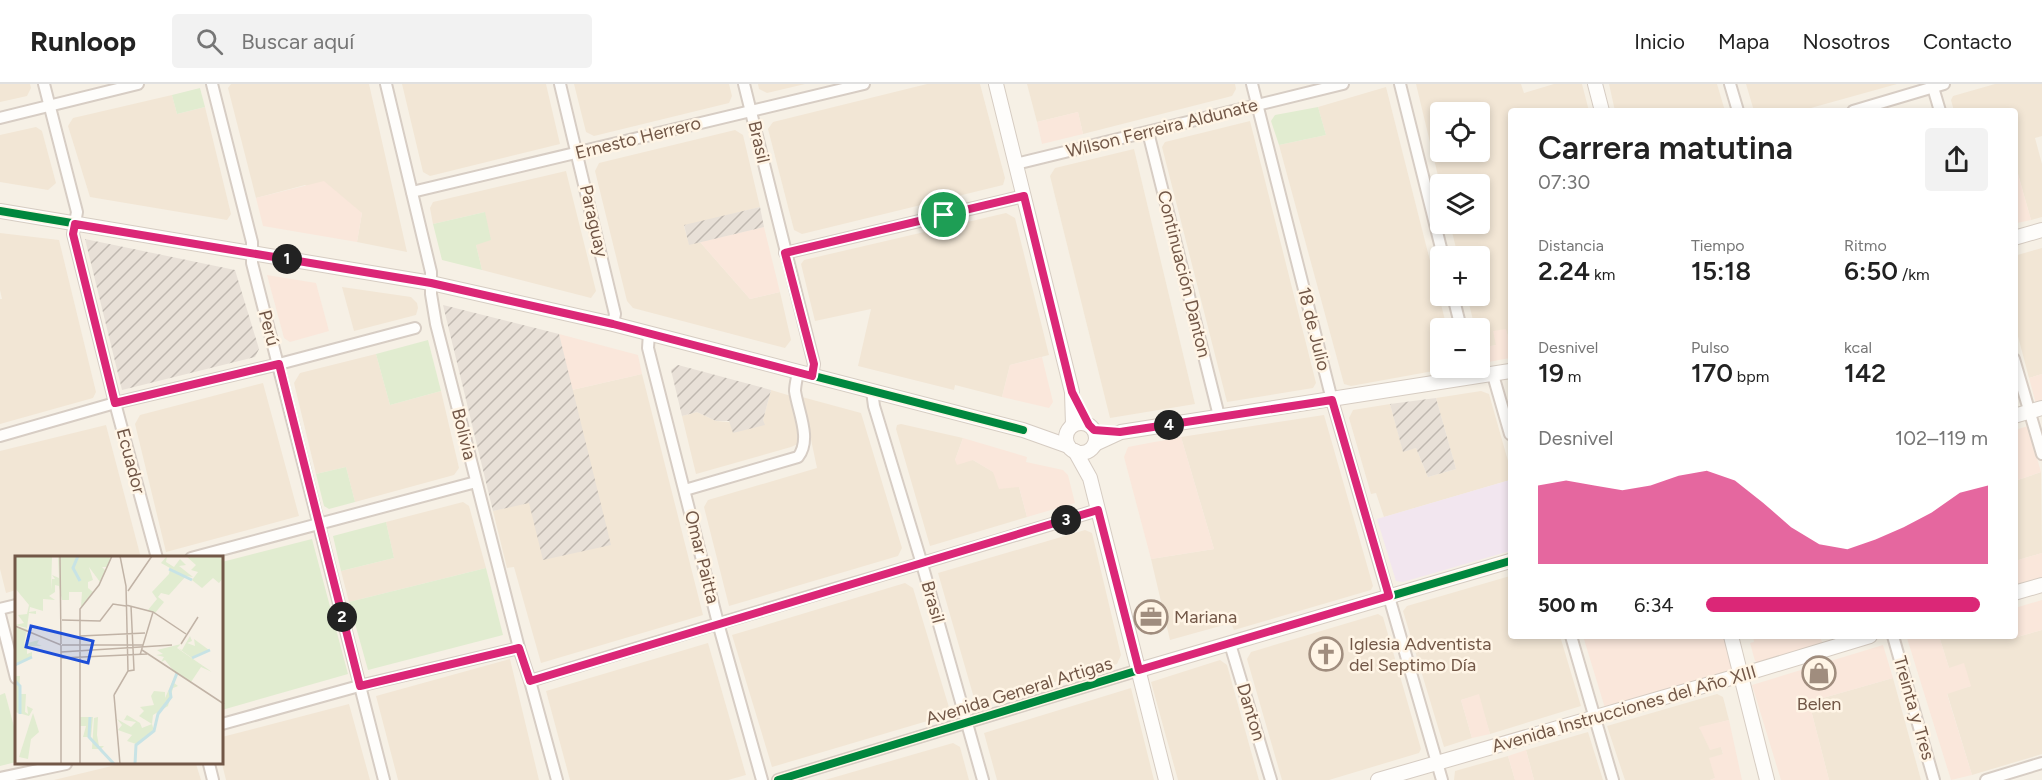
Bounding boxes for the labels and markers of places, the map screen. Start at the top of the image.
pin [918,189,969,240]
pin: 1 [272,244,302,274]
pin: 4 [1154,410,1184,440]
pin: 3 [1051,505,1081,535]
office icon: Mariana [1133,599,1169,635]
pin: 2 [327,602,357,632]
place label: Mariana [1174,606,1237,628]
place label: Iglesia Adventista del Septimo Día [1349,633,1491,676]
church icon: Iglesia Adventista del Septimo Día [1308,636,1344,672]
shop icon: Belen [1801,655,1837,691]
place label: Belen [1797,693,1841,715]

